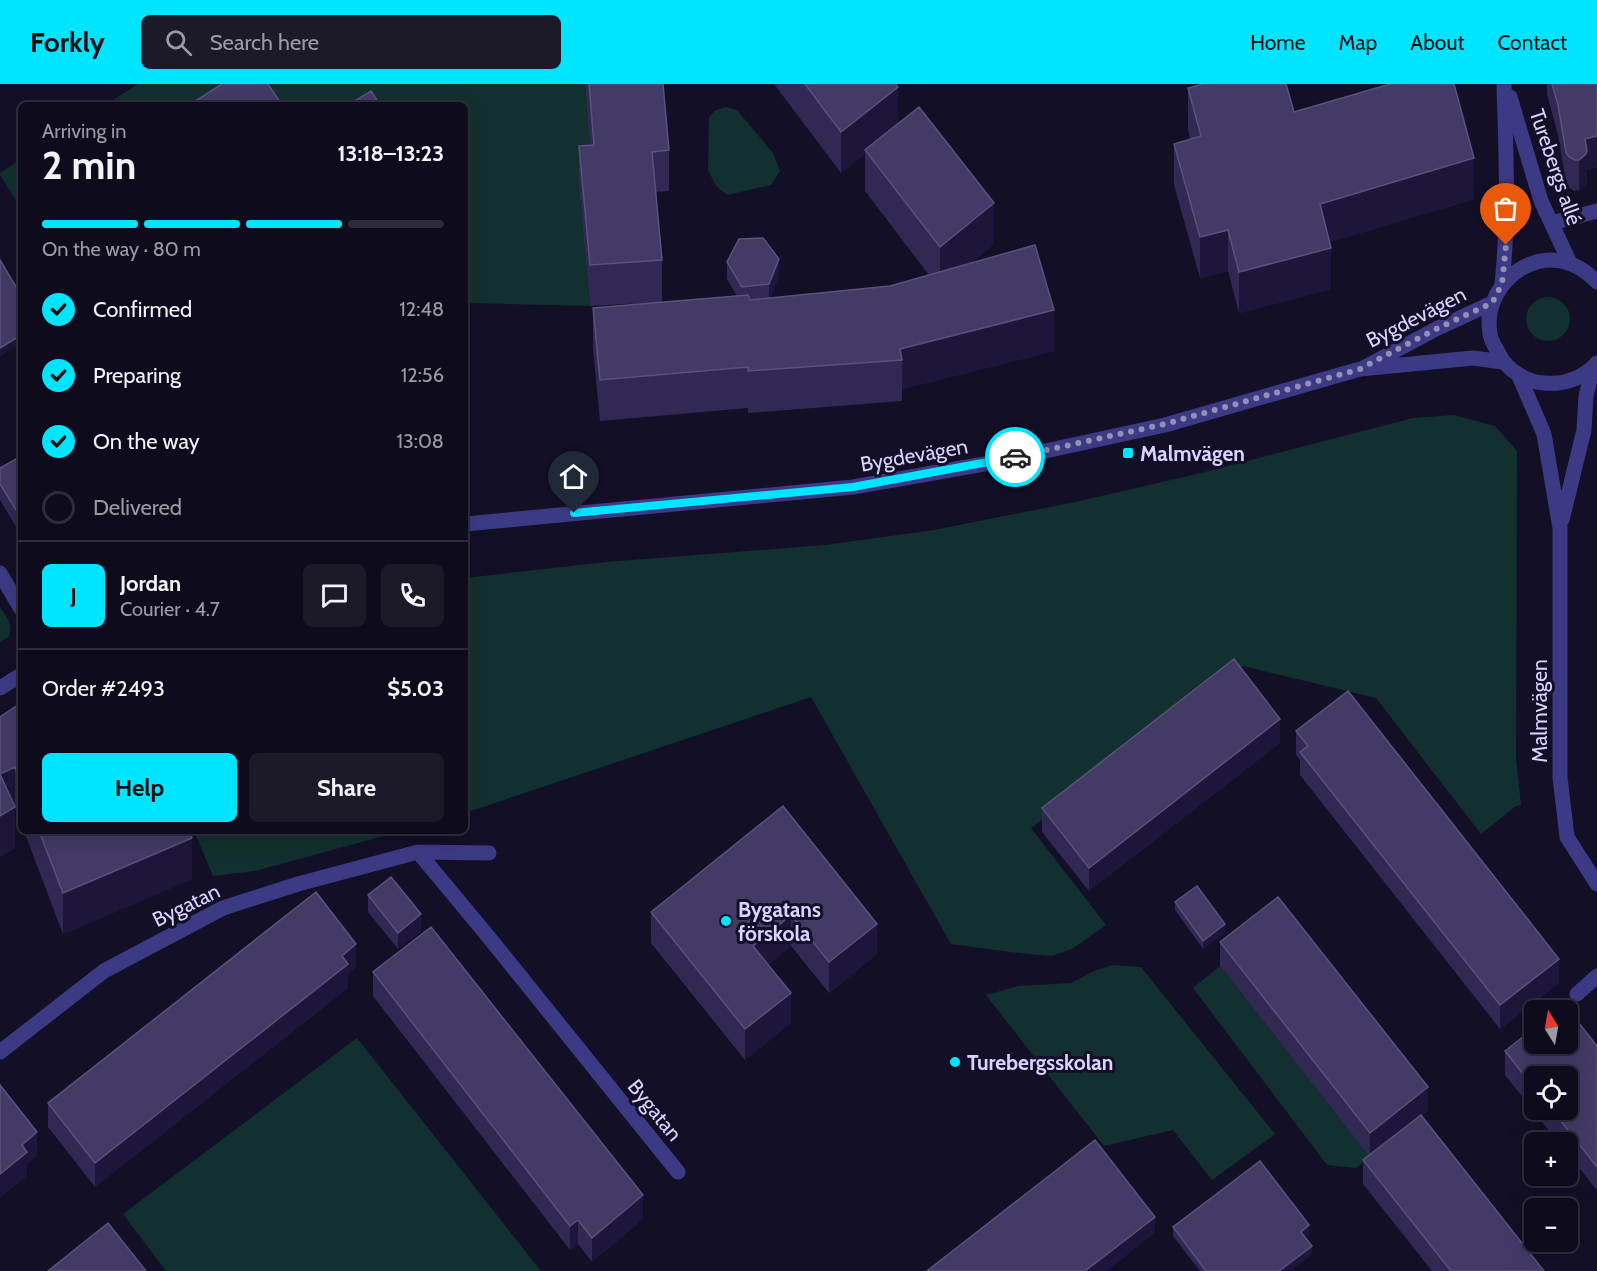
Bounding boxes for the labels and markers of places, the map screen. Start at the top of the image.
pin [1480,183,1531,245]
place label: Malmvägen [1140,441,1245,466]
marker: Malmvägen [1121,446,1135,460]
pin [548,451,599,513]
place label: Bygatans förskola [738,897,821,946]
marker: Bygatans förskola [719,914,733,928]
place label: Turebergsskolan [967,1050,1113,1075]
marker: Turebergsskolan [948,1055,962,1069]

